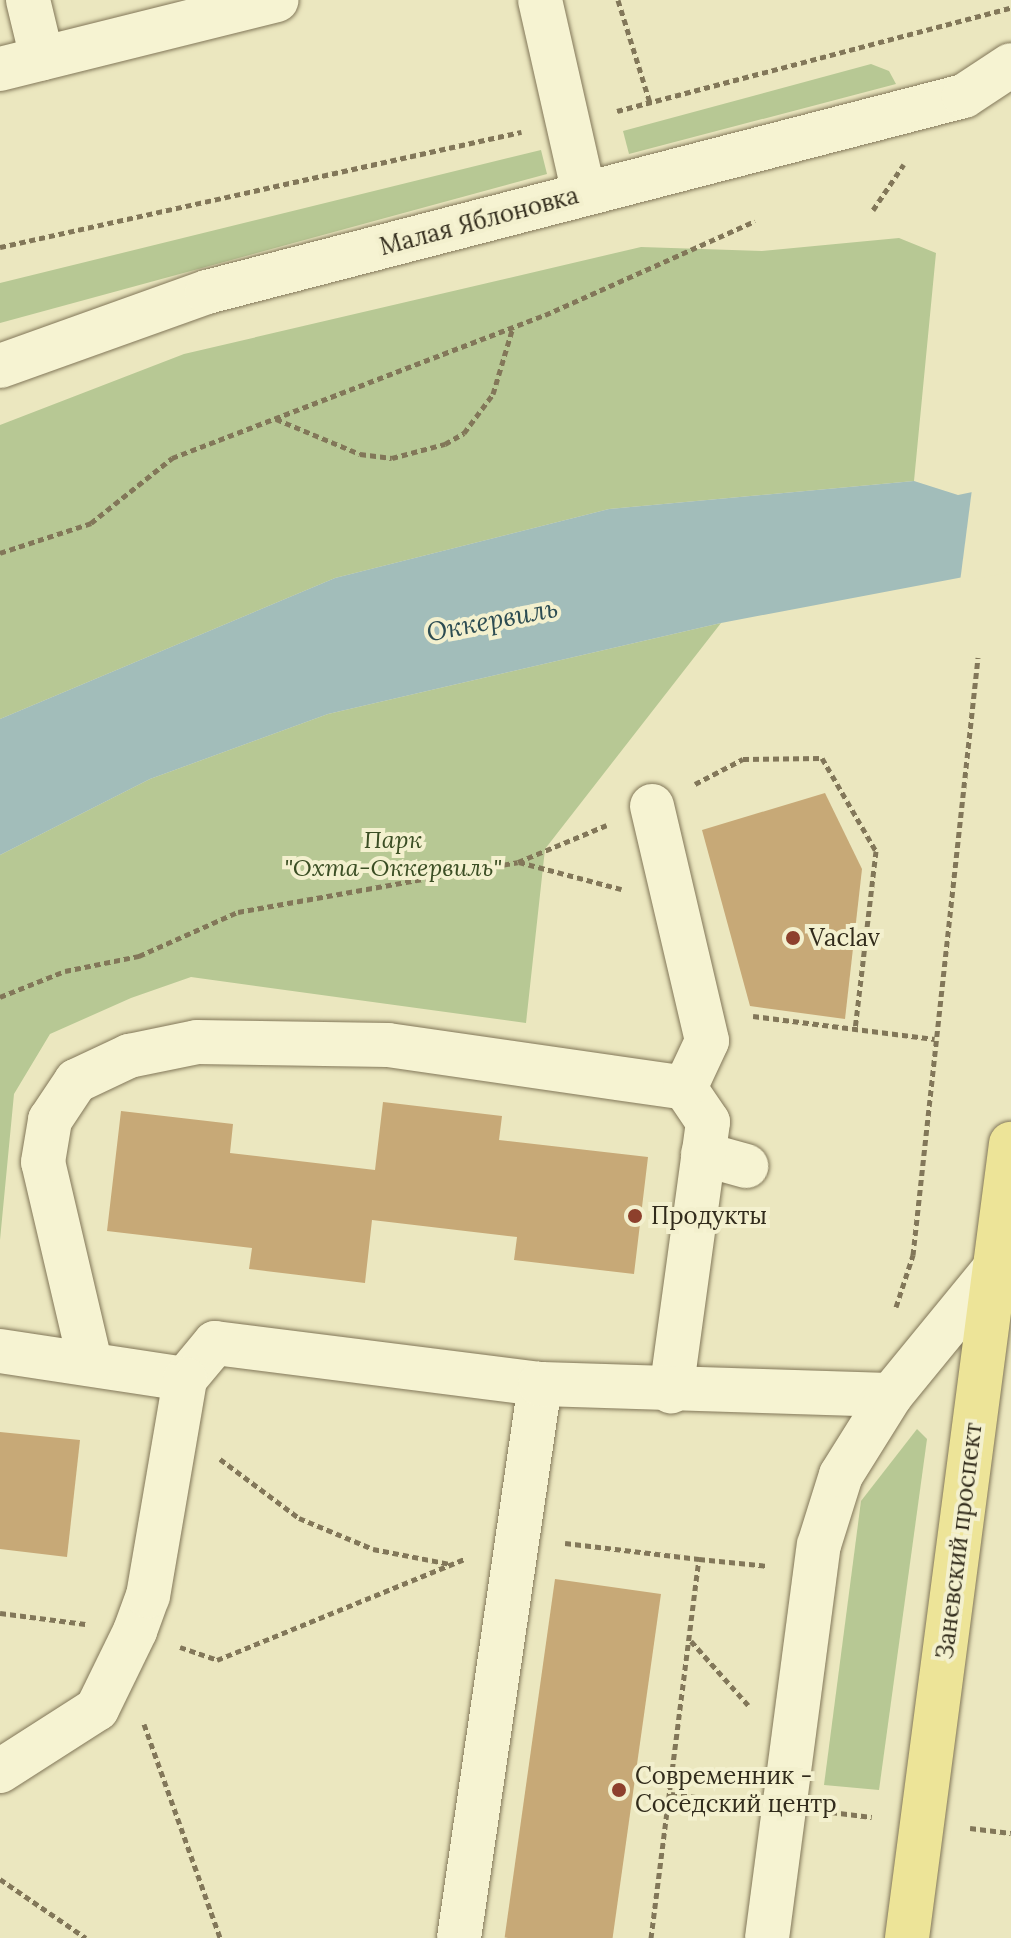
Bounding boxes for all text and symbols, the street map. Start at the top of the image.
street label: Малая Яблоновка [376,181,582,261]
water label: Оккервиль [424,592,560,648]
park label: Парк "Охта-Оккервиль" [284,826,502,882]
place label: Vaclav [809,924,880,952]
marker: Vaclav [784,929,802,947]
place label: Продукты [651,1202,767,1230]
marker: Продукты [626,1207,644,1225]
street label: Заневский проспект [930,1421,988,1661]
place label: Современник - Соседский центр [635,1762,837,1818]
marker: Современник - Соседский центр [610,1781,628,1799]

